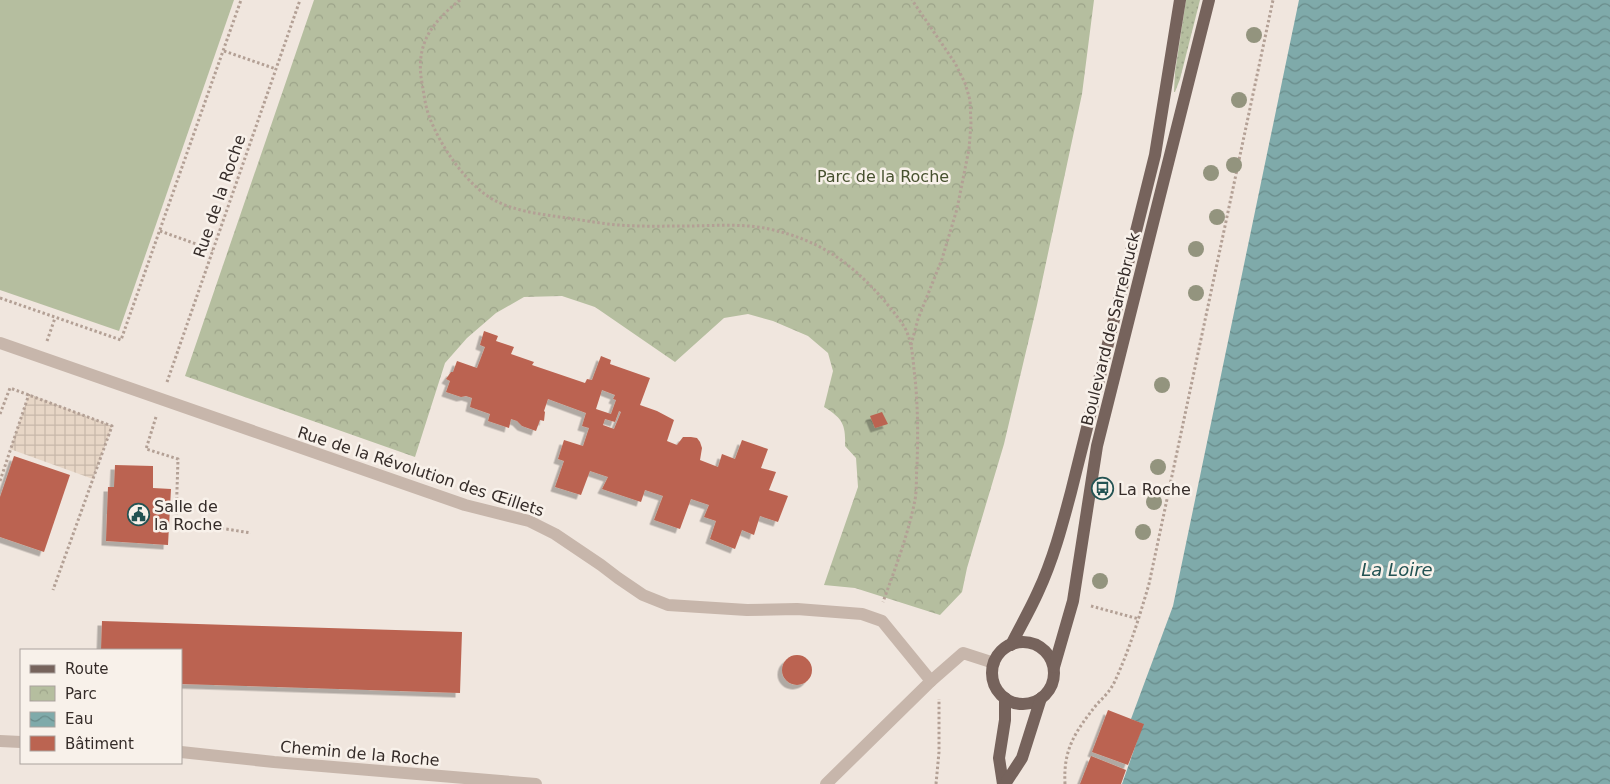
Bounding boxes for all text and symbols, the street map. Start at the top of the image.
street label: Rue de la Roche [190,132,249,260]
park label: Parc de la Roche [817,167,949,186]
street label: Boulevard de Sarrebruck [1077,230,1144,428]
street label: Rue de la Révolution des Œillets [295,423,546,520]
bus stop icon: La Roche [1090,477,1114,501]
place label: La Roche [1118,480,1191,499]
place label: Salle de la Roche [154,497,222,534]
public building icon: Salle de la Roche [126,503,150,527]
water label: La Loire [1361,559,1433,580]
legend [20,649,182,764]
text: Route [65,660,109,678]
text: Parc [65,685,97,703]
text: Eau [65,710,93,728]
text: Bâtiment [65,735,134,753]
street label: Chemin de la Roche [280,737,440,770]

